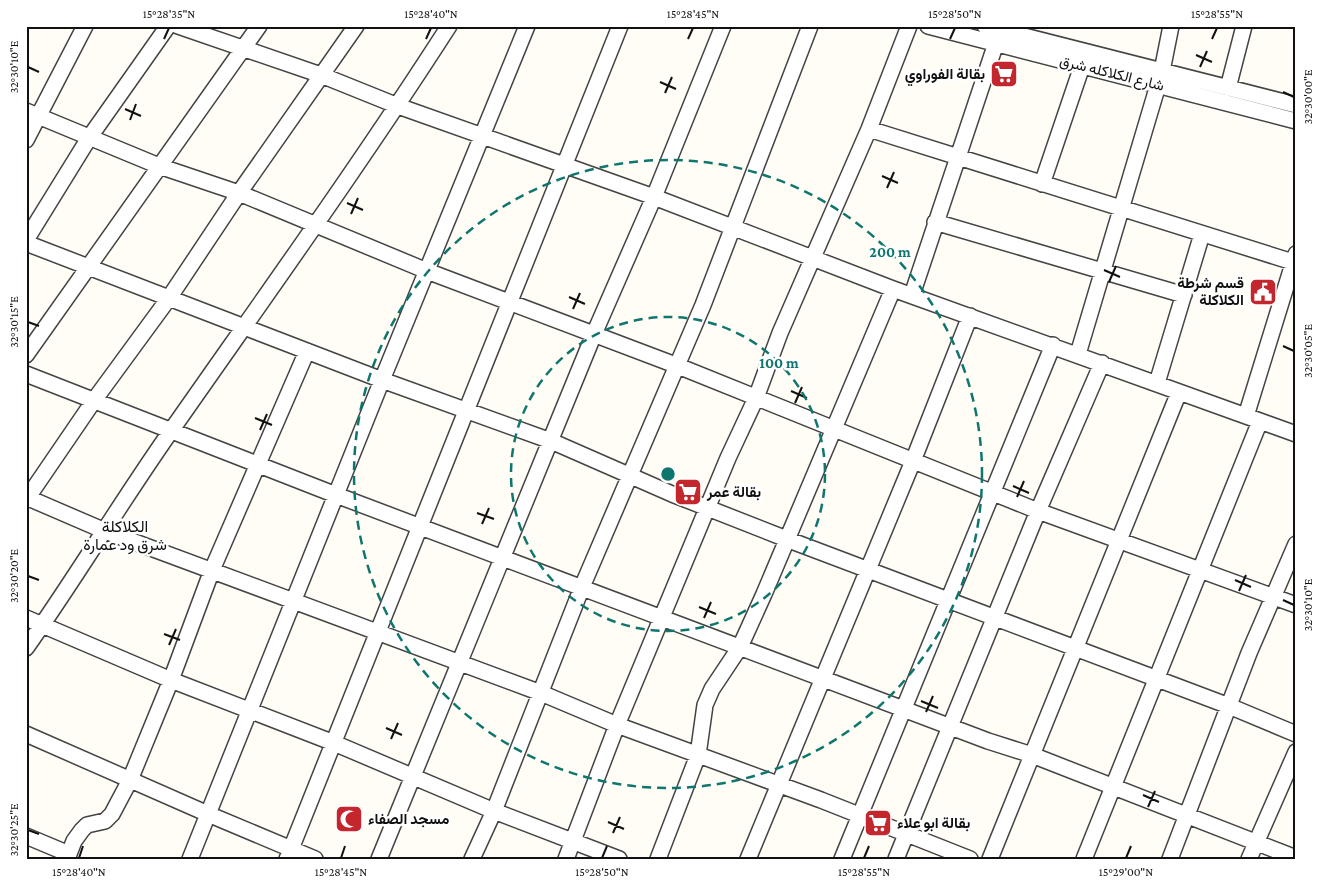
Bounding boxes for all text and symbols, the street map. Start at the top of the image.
text: 15°28'35"N [143,7,195,21]
text: 15°28'40"N [404,7,458,21]
text: 15°28'45"N [667,7,719,21]
text: 15°28'50"N [928,7,982,21]
text: 15°28'55"N [1191,7,1243,21]
text: 32°30'10"E [7,40,21,93]
street label: شارع الكلاكله شرق [1057,52,1166,97]
supermarket icon: بقالة الفوراوي [989,59,1019,89]
place label: بقالة الفوراوي [905,66,985,87]
text: 32°30'00"E [1301,69,1315,124]
text: 200 m [869,244,911,260]
place label: قسم شرطة الكلاكلة [1177,275,1244,308]
public building icon: قسم شرطة الكلاكلة [1248,277,1278,307]
text: 32°30'15"E [7,296,21,348]
text: 32°30'05"E [1301,324,1315,378]
text: 100 m [759,355,799,371]
centre of rings [659,465,677,483]
supermarket icon: بقالة عمر [673,477,703,507]
place label: بقالة عمر [706,484,761,501]
district label: الكلاكلة شرق ود عمارة [83,518,167,555]
text: 32°30'20"E [7,548,21,603]
text: 32°30'10"E [1301,578,1315,631]
text: 32°30'25"E [7,803,21,857]
mosque icon: مسجد الصفاء [334,804,364,834]
supermarket icon: بقالة ابو علاء [863,808,893,838]
place label: مسجد الصفاء [368,811,449,828]
place label: بقالة ابو علاء [897,815,970,832]
text: 15°28'40"N [52,865,106,879]
text: 15°28'45"N [315,865,367,879]
text: 15°28'50"N [575,865,629,879]
text: 15°28'55"N [838,865,890,879]
text: 15°29'00"N [1099,865,1153,879]

